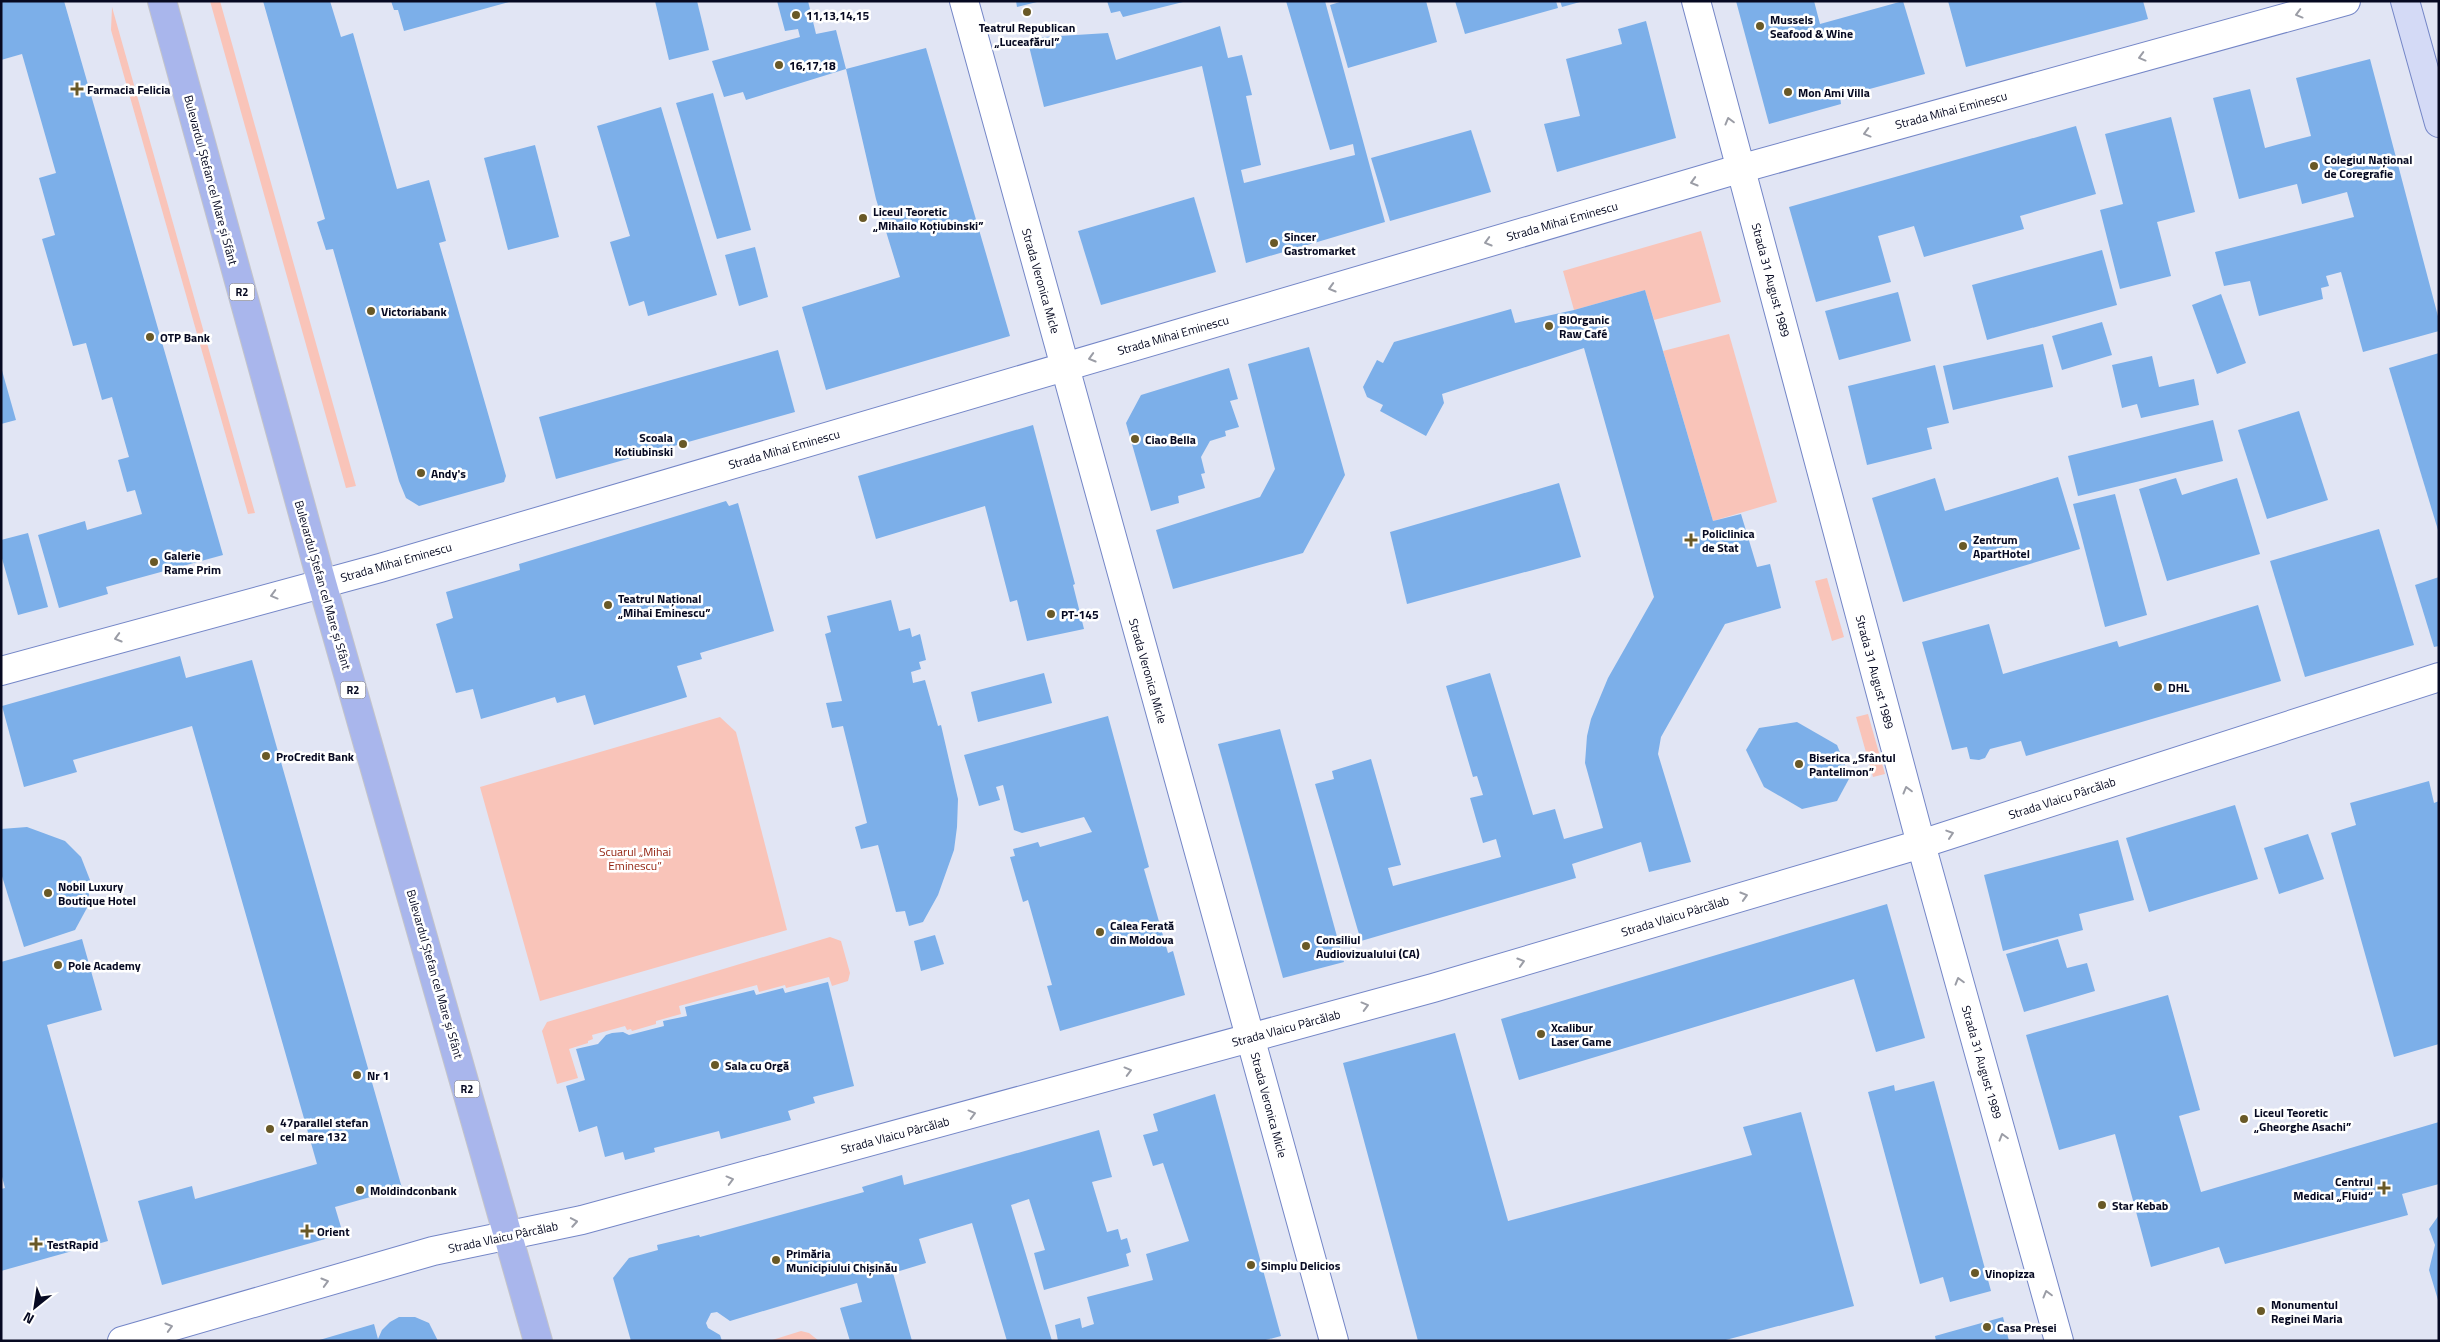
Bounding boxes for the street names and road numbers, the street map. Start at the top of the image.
street label: Strada Mihai Eminescu [1893,86,2009,134]
street label: Bulevardul Ștefan cel Mare și Sfânt [179,93,243,268]
street label: Strada Mihai Eminescu [1504,196,1620,246]
street label: Strada 31 August 1989 [1747,221,1795,339]
street label: Strada Veronica Micle [1017,226,1065,336]
road number: R2 [230,284,254,300]
street label: Strada Mihai Eminescu [1115,310,1231,360]
street label: Strada Mihai Eminescu [726,424,842,474]
street label: Bulevardul Ștefan cel Mare și Sfânt [290,498,357,673]
street label: Strada Mihai Eminescu [338,537,454,587]
street label: Strada 31 August 1989 [1851,613,1899,731]
street label: Strada Veronica Micle [1124,616,1172,726]
road number: R2 [340,682,366,698]
street label: Strada Vlaicu Pârcălab [2006,772,2118,824]
street label: Bulevardul Ștefan cel Mare și Sfânt [402,887,469,1062]
street label: Strada Vlaicu Pârcălab [1619,891,1731,941]
street label: Strada 31 August 1989 [1957,1003,2007,1121]
street label: Strada Vlaicu Pârcălab [1230,1004,1342,1052]
street label: Strada Veronica Micle [1246,1050,1292,1160]
road number: R2 [454,1080,480,1098]
street label: Strada Vlaicu Pârcălab [839,1111,951,1159]
street label: Strada Vlaicu Pârcălab [446,1216,560,1258]

